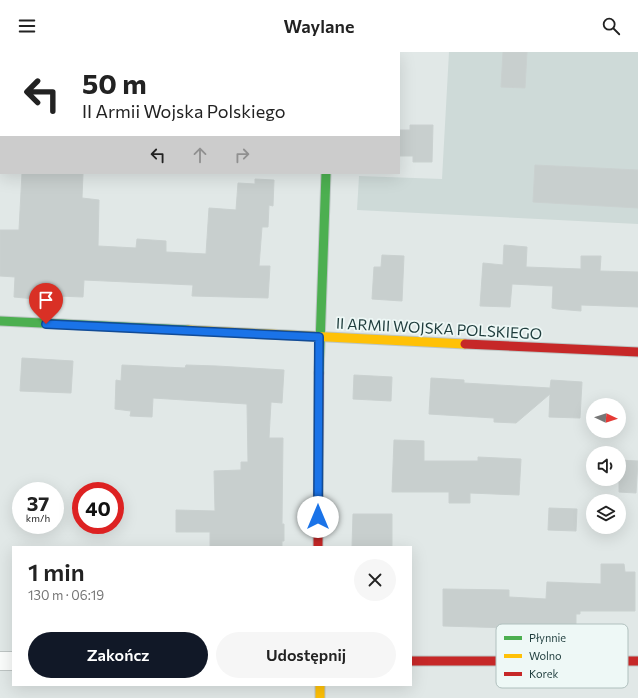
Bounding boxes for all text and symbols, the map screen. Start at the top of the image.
icon: menu [16,15,38,37]
text: Waylane [284,15,354,37]
icon: search [600,15,622,37]
text: 50 m [82,66,147,100]
icon: left [16,68,68,120]
text: II Armii Wojska Polskiego [82,100,286,122]
icon: left [147,144,169,166]
icon: ahead [189,144,211,166]
icon: right [231,144,253,166]
pin [29,283,63,324]
icon: arrive [35,289,57,311]
street label: II ARMII WOJSKA POLSKIEGO [336,314,543,342]
north arrow [586,398,626,438]
map controls [586,398,626,534]
button: sound [586,446,626,486]
speed limit sign: 40 [72,482,124,534]
text: 37 [27,491,49,515]
button: layers [586,494,626,534]
position arrow [297,496,339,538]
text: km/h [26,512,50,524]
text: 1 min [28,557,85,586]
button: close [354,559,396,601]
text: 130 m · 06:19 [28,587,104,603]
legend [496,624,628,688]
text: Płynnie [529,631,566,644]
button: Zakończ [28,632,208,678]
button: Udostępnij [216,632,396,678]
text: Wolno [529,649,562,662]
text: Korek [529,667,559,680]

